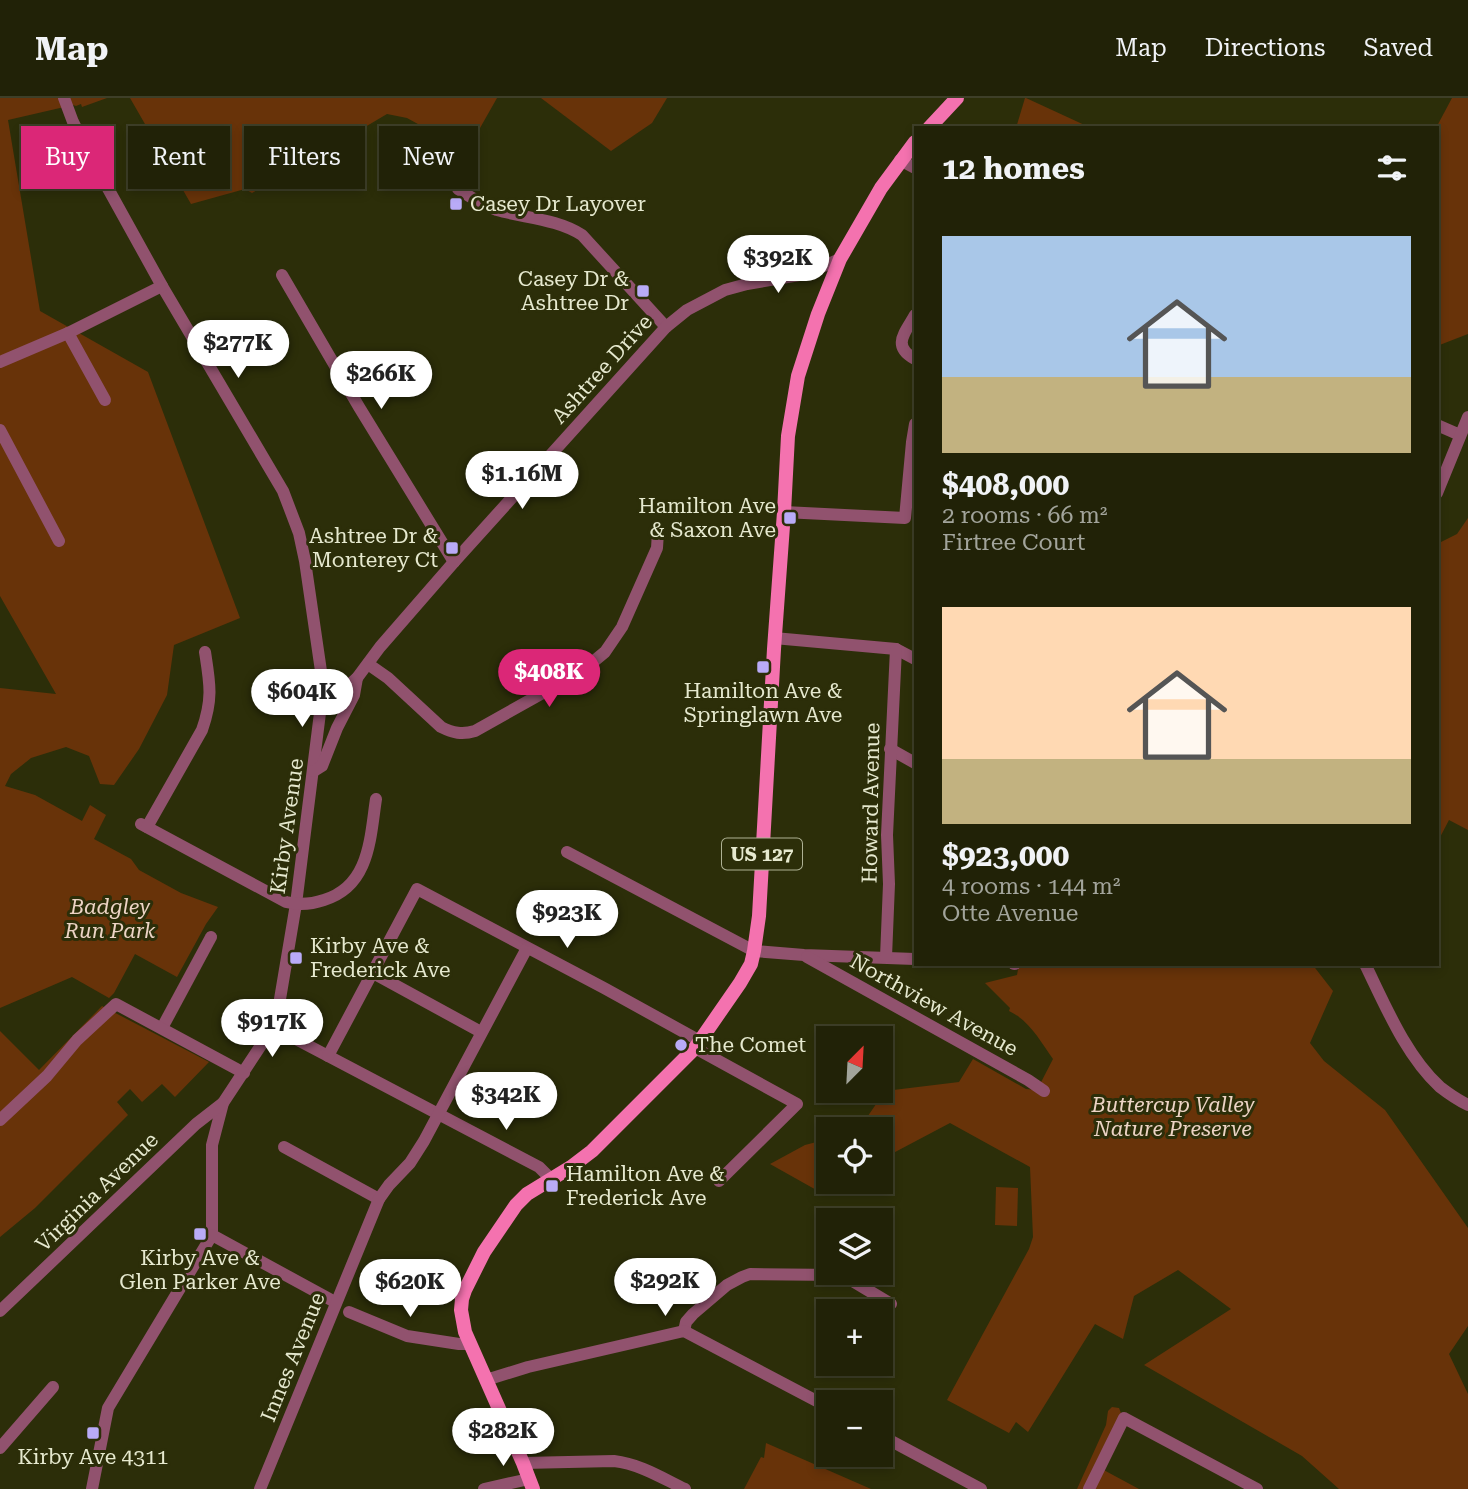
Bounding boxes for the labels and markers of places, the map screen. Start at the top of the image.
place label: Casey Dr Layover [470,192,646,216]
marker: Casey Dr Layover [448,196,464,212]
pin: $392K [729,236,827,295]
place label: Casey Dr & Ashtree Dr [518,267,629,315]
marker: Casey Dr & Ashtree Dr [635,283,651,299]
pin: $277K [189,320,287,380]
pin: $266K [332,352,430,411]
pin: $1.16M [465,452,579,511]
place label: Hamilton Ave & Saxon Ave [638,494,776,542]
marker: Hamilton Ave & Saxon Ave [782,510,798,526]
place label: Ashtree Dr & Monterey Ct [309,524,438,572]
marker: Ashtree Dr & Monterey Ct [444,540,460,556]
pin: $408K [500,650,598,709]
marker: Hamilton Ave & Springlawn Ave [755,659,771,675]
pin: $604K [253,670,351,729]
place label: Hamilton Ave & Springlawn Ave [684,679,842,727]
pin: $923K [518,890,616,950]
place label: Kirby Ave & Frederick Ave [310,934,450,982]
marker: Kirby Ave & Frederick Ave [288,950,304,966]
pin: $917K [223,1000,321,1059]
place label: The Comet [695,1033,806,1057]
marker: The Comet [673,1037,689,1053]
pin: $342K [457,1072,555,1132]
place label: Hamilton Ave & Frederick Ave [566,1162,725,1210]
marker: Hamilton Ave & Frederick Ave [544,1178,560,1194]
marker: Kirby Ave & Glen Parker Ave [192,1226,208,1242]
place label: Kirby Ave & Glen Parker Ave [119,1246,281,1294]
pin: $292K [616,1258,714,1318]
pin: $620K [361,1260,459,1319]
pin: $282K [454,1408,552,1468]
marker: Kirby Ave 4311 [85,1425,101,1441]
place label: Kirby Ave 4311 [17,1445,169,1469]

